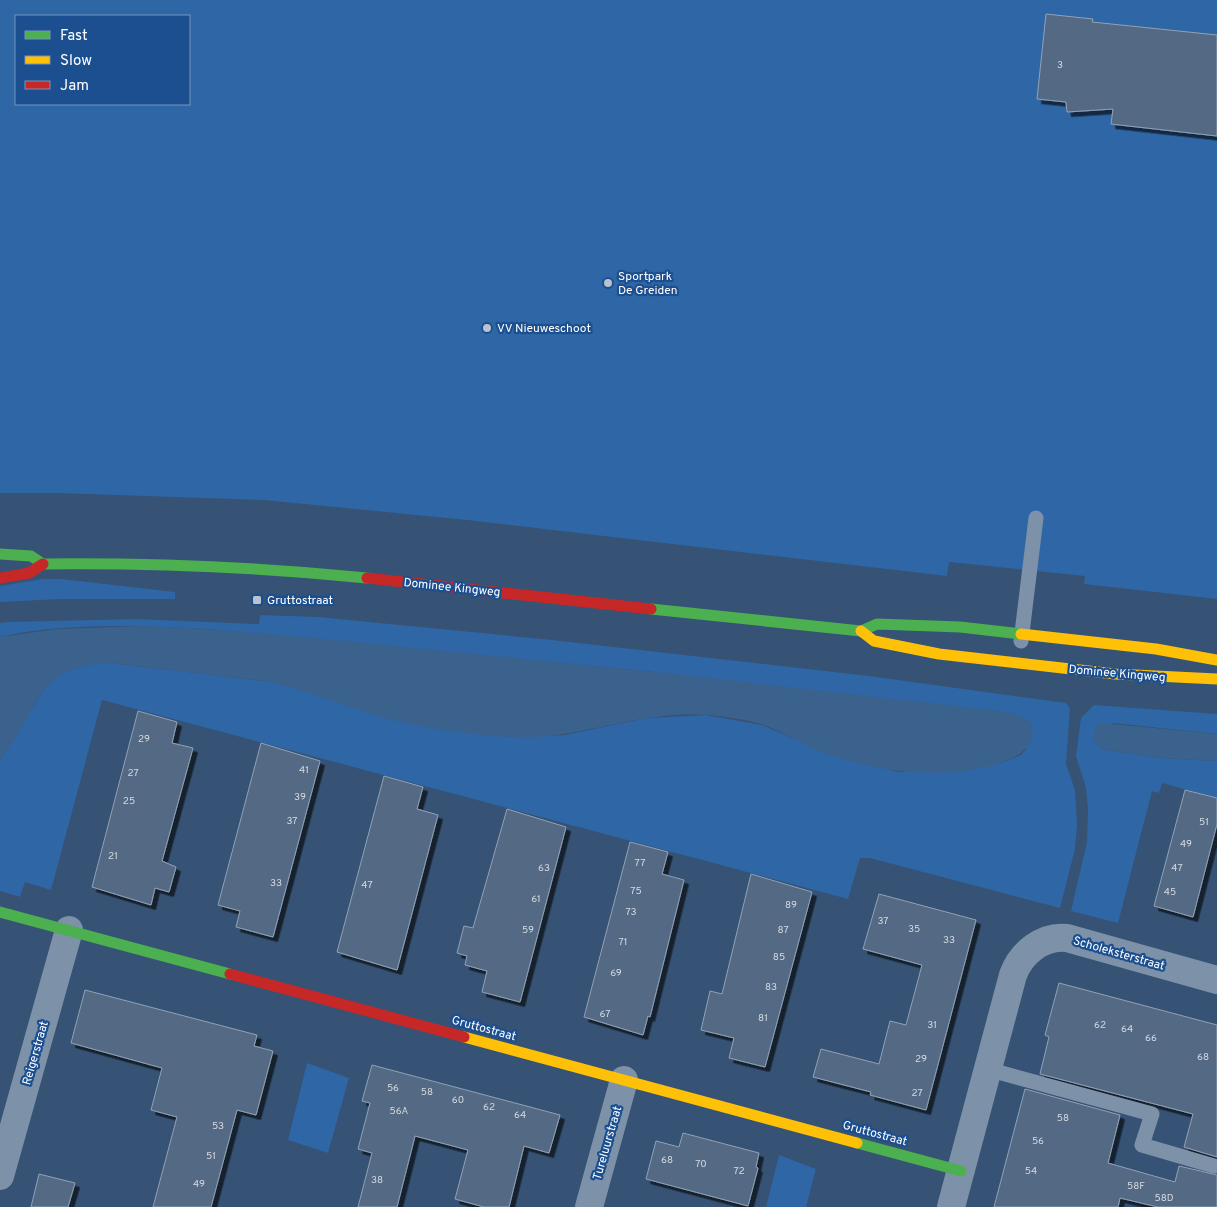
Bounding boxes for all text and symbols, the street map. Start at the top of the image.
legend [15,15,190,105]
text: Fast [60,27,88,46]
text: Slow [60,52,92,71]
house number: 3 [1057,59,1063,72]
text: Jam [60,77,89,96]
place label: Sportpark De Greiden [618,269,678,299]
marker: Sportpark De Greiden [602,277,614,289]
place label: VV Nieuweschoot [497,321,591,337]
marker: VV Nieuweschoot [481,322,493,334]
street label: Dominee Kingweg [403,575,501,601]
place label: Gruttostraat [267,593,333,609]
marker: Gruttostraat [251,594,263,606]
street label: Dominee Kingweg [1068,662,1166,686]
house number: 29 [138,733,150,746]
house number: 41 [299,764,309,777]
house number: 27 [127,767,139,780]
house number: 39 [294,791,306,804]
house number: 25 [123,795,135,808]
house number: 37 [286,815,298,828]
house number: 51 [1199,816,1209,829]
house number: 49 [1180,838,1192,851]
house number: 21 [108,850,118,863]
house number: 77 [635,857,645,870]
house number: 63 [538,862,550,875]
house number: 47 [1171,862,1183,875]
house number: 33 [270,877,282,890]
house number: 47 [361,879,373,892]
house number: 75 [630,885,642,898]
house number: 45 [1164,886,1176,899]
house number: 61 [531,893,541,906]
house number: 89 [785,899,797,912]
house number: 73 [625,906,637,919]
house number: 37 [877,915,889,928]
house number: 35 [908,923,920,936]
house number: 59 [522,924,534,937]
house number: 87 [777,924,789,937]
street label: Scholeksterstraat [1071,933,1166,975]
house number: 33 [943,934,955,947]
house number: 71 [618,936,628,949]
house number: 85 [773,951,785,964]
house number: 69 [610,967,622,980]
house number: 83 [765,981,777,994]
house number: 67 [600,1008,611,1021]
house number: 81 [758,1012,768,1025]
street label: Gruttostraat [450,1013,518,1045]
street label: Reigerstraat [19,1019,53,1087]
house number: 31 [927,1019,937,1032]
house number: 62 [1094,1019,1106,1032]
house number: 64 [1121,1023,1133,1036]
house number: 66 [1145,1032,1157,1045]
house number: 68 [1197,1051,1209,1064]
house number: 29 [915,1053,927,1066]
house number: 56 [387,1082,399,1095]
house number: 58 [421,1086,433,1099]
house number: 27 [911,1087,923,1100]
house number: 60 [452,1094,464,1107]
house number: 62 [483,1101,495,1114]
street label: Tureluurstraat [590,1104,626,1182]
house number: 56A [390,1105,409,1118]
house number: 64 [514,1109,526,1122]
house number: 58 [1057,1112,1069,1125]
street label: Gruttostraat [841,1118,909,1150]
house number: 53 [212,1120,224,1133]
house number: 56 [1032,1135,1044,1148]
house number: 51 [206,1150,216,1163]
house number: 68 [661,1154,673,1167]
house number: 70 [695,1158,707,1171]
house number: 72 [733,1165,745,1178]
house number: 54 [1025,1165,1037,1178]
house number: 38 [371,1174,383,1187]
house number: 49 [193,1178,205,1191]
house number: 58F [1127,1180,1145,1193]
house number: 58D [1154,1192,1174,1205]

